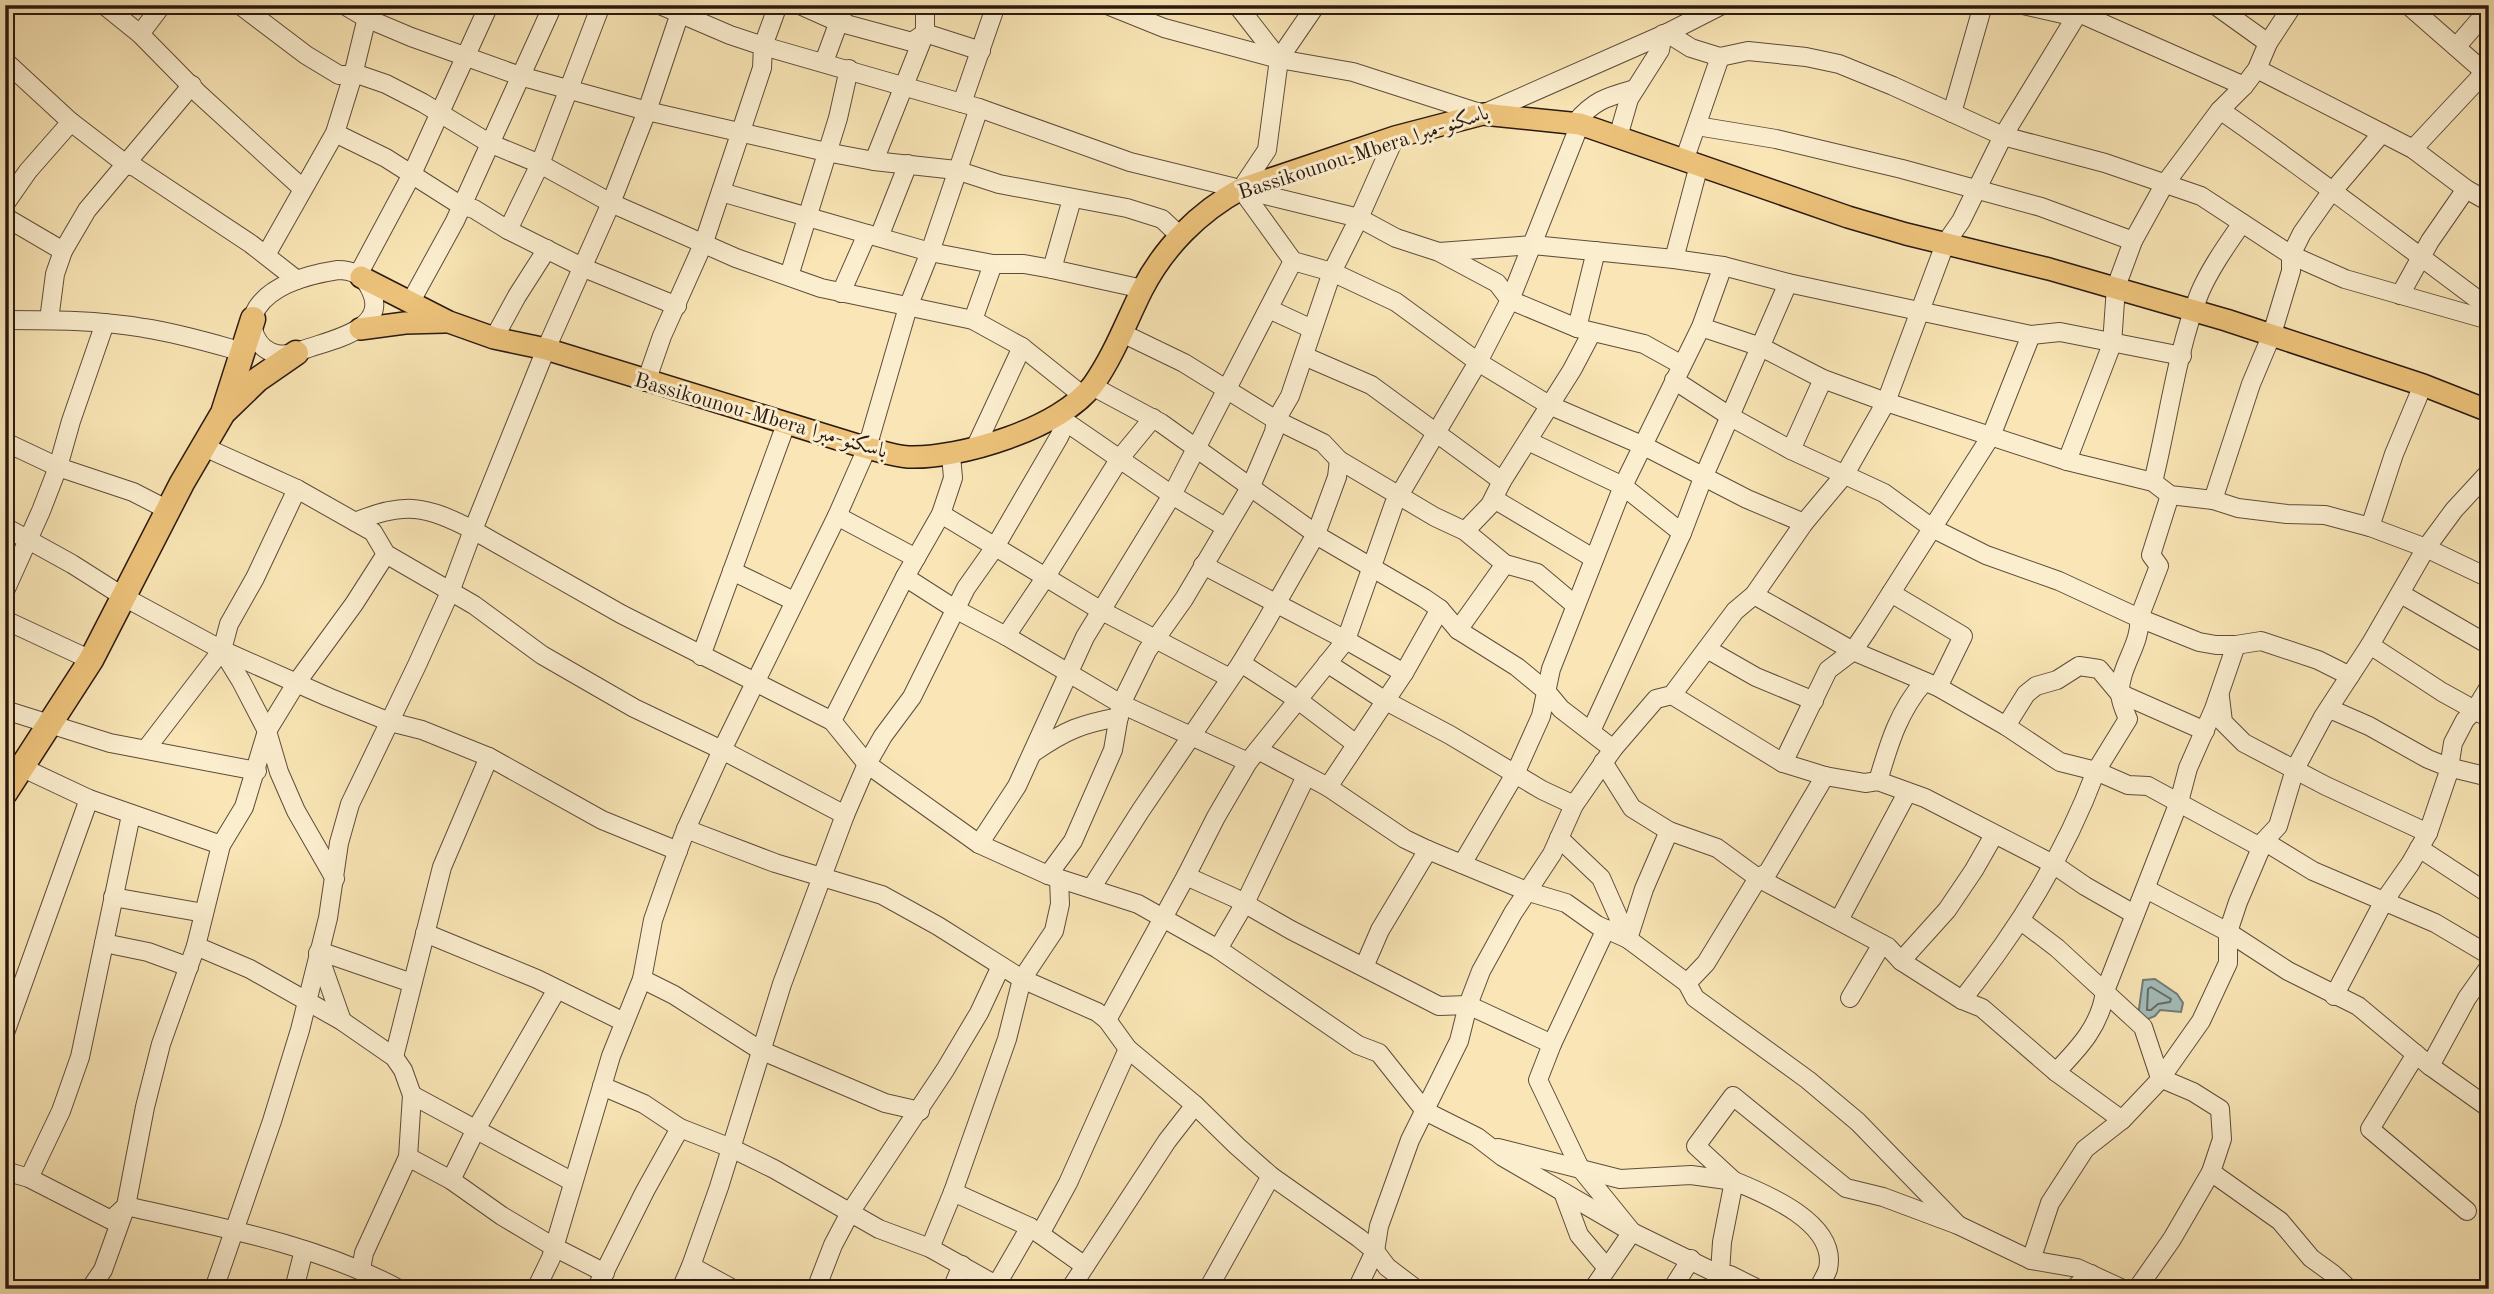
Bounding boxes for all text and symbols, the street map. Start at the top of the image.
street label: Bassikounou-Mbera باسكنو-مبرا [1235,101,1492,205]
street label: Bassikounou-Mbera باسكنو-مبرا [631,368,890,464]

